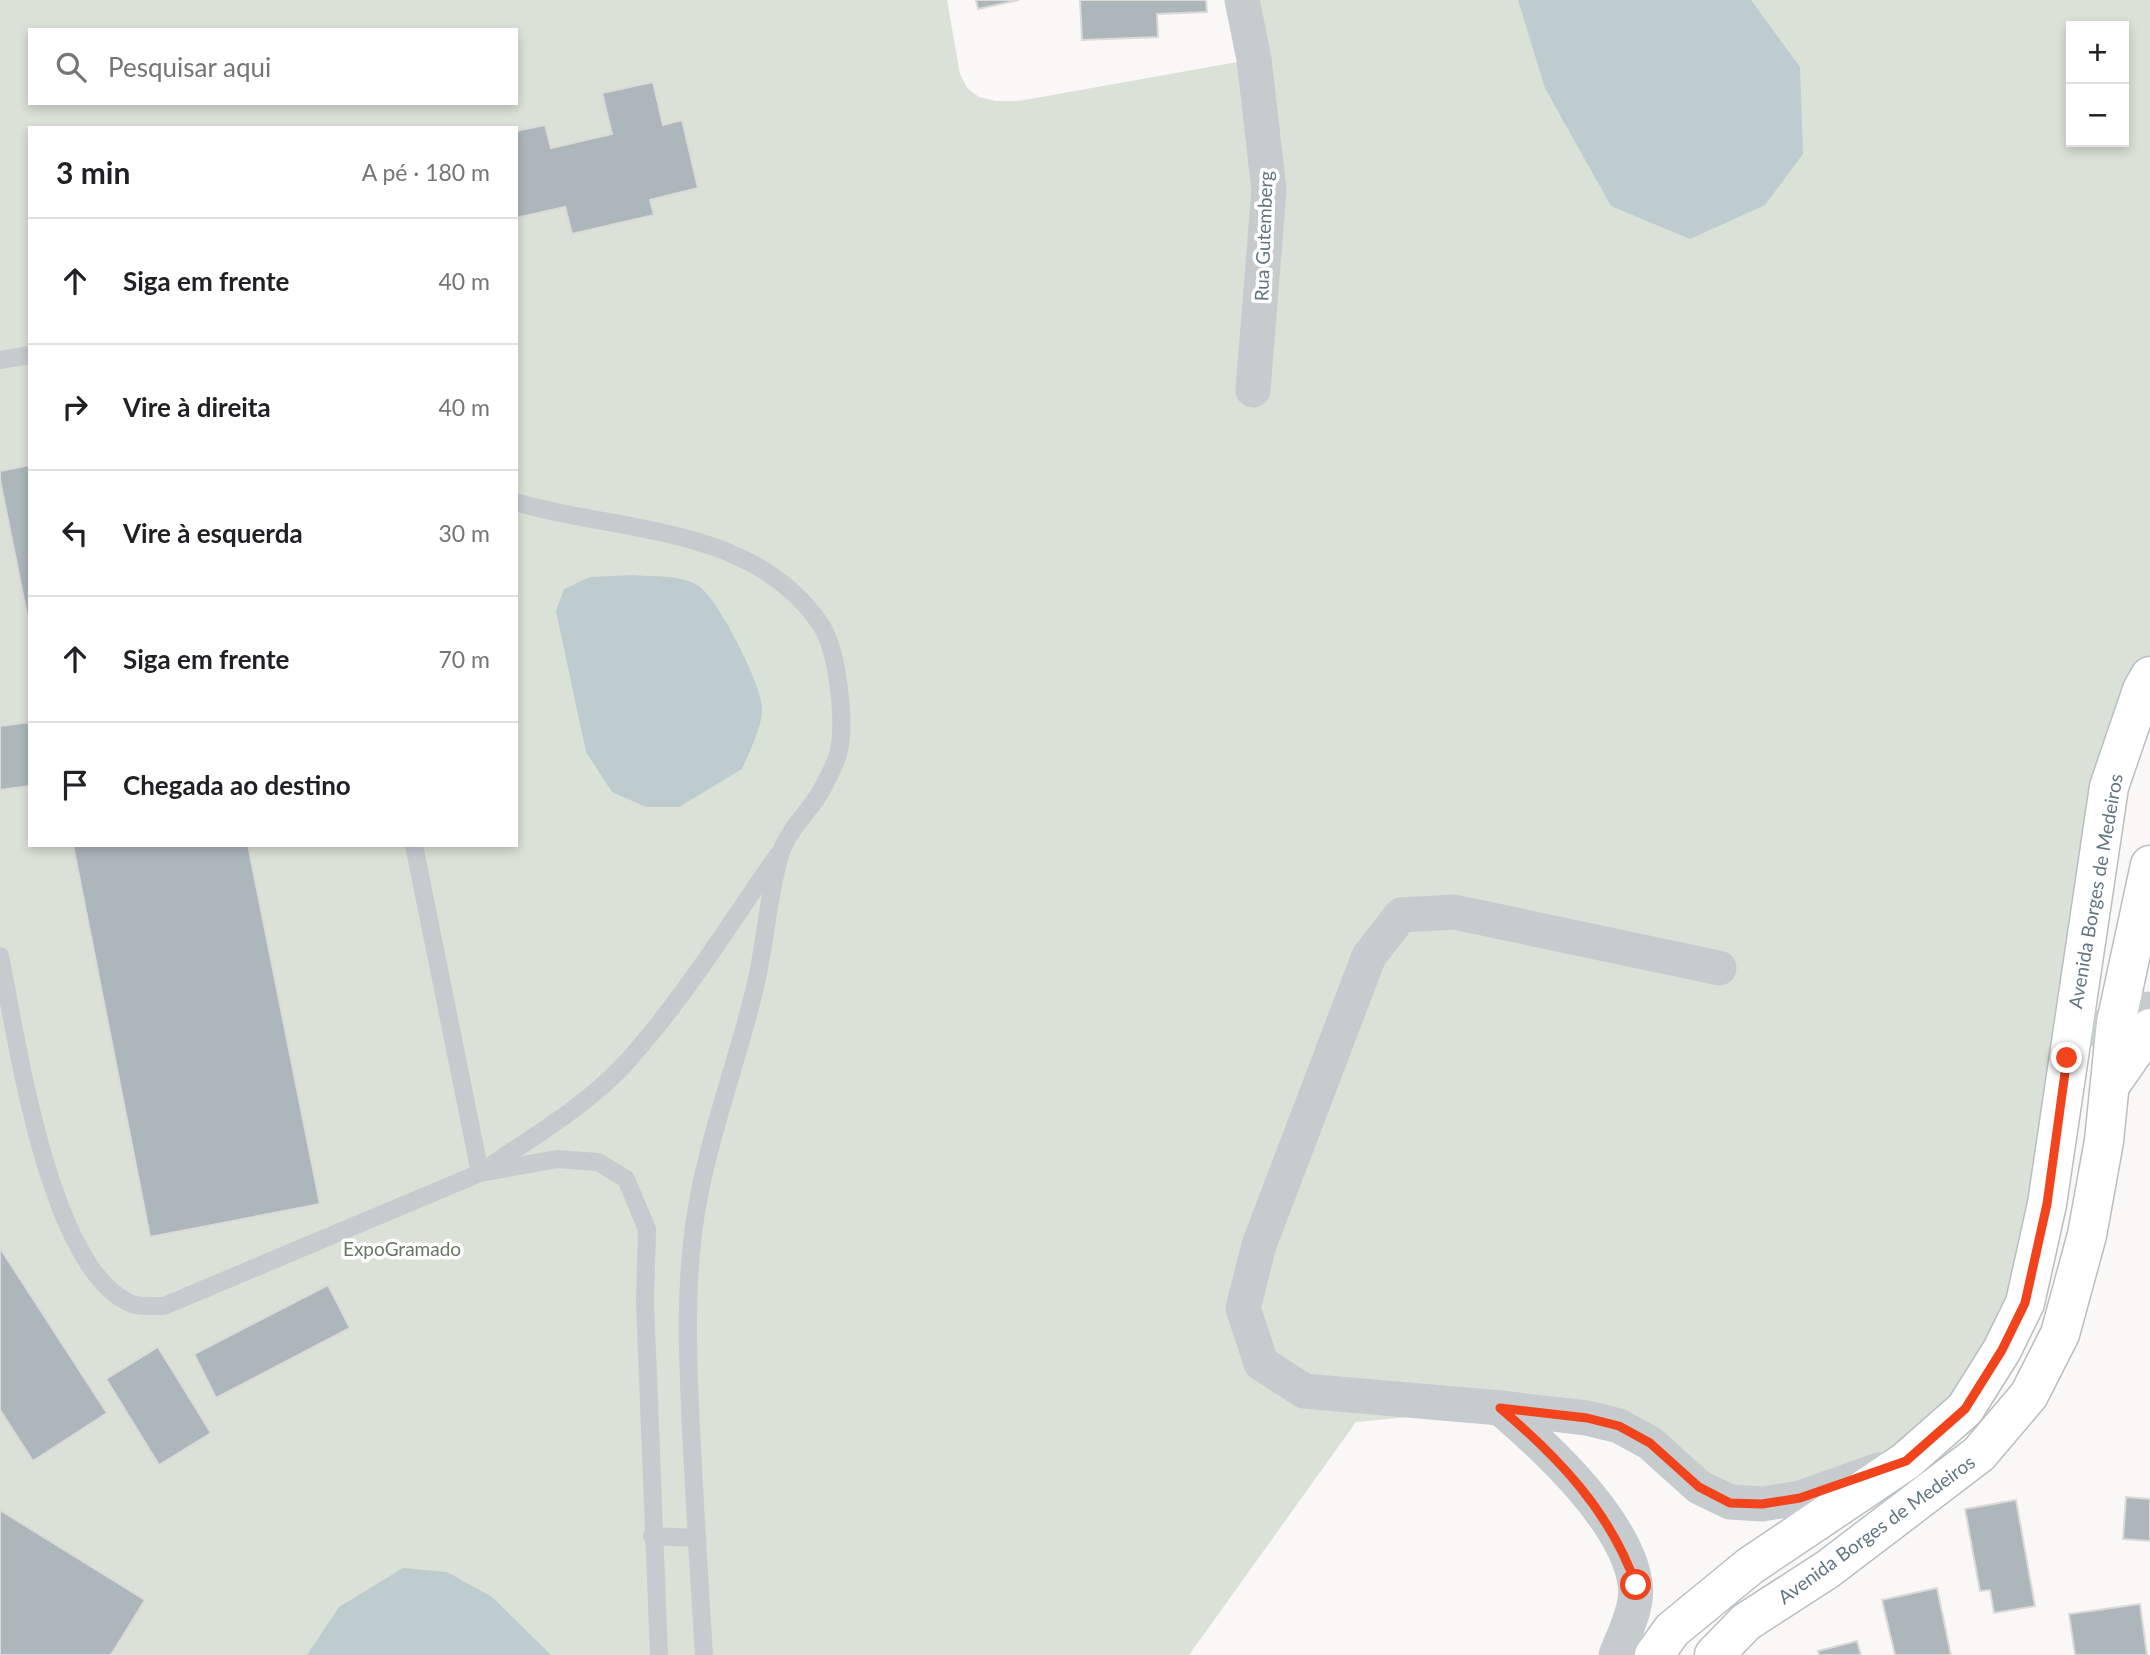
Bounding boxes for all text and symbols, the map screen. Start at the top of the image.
map controls [2066,21,2129,147]
button: + [2066,21,2129,84]
search box [28,28,518,105]
icon: search [52,48,90,86]
text: Pesquisar aqui [108,51,271,83]
button: − [2066,84,2129,147]
text: 3 min [56,154,130,190]
text: A pé · 180 m [362,158,490,186]
street label: Rua Gutemberg [1249,170,1277,302]
icon: ahead [56,262,94,300]
text: Siga em frente [123,265,290,297]
text: 40 m [439,267,490,295]
icon: right [56,388,94,426]
text: Vire à direita [123,391,271,423]
text: 40 m [439,393,490,421]
icon: left [56,514,94,552]
text: Vire à esquerda [123,517,303,549]
text: 30 m [439,519,490,547]
icon: ahead [56,640,94,678]
text: Siga em frente [123,643,290,675]
text: 70 m [439,645,490,673]
icon: arrive [56,766,94,804]
text: Chegada ao destino [123,769,351,801]
street label: Avenida Borges de Medeiros [2063,772,2127,1010]
route end [2051,1042,2082,1073]
park label: ExpoGramado [343,1237,461,1260]
street label: Avenida Borges de Medeiros [1773,1450,1979,1608]
route start [1620,1569,1651,1600]

